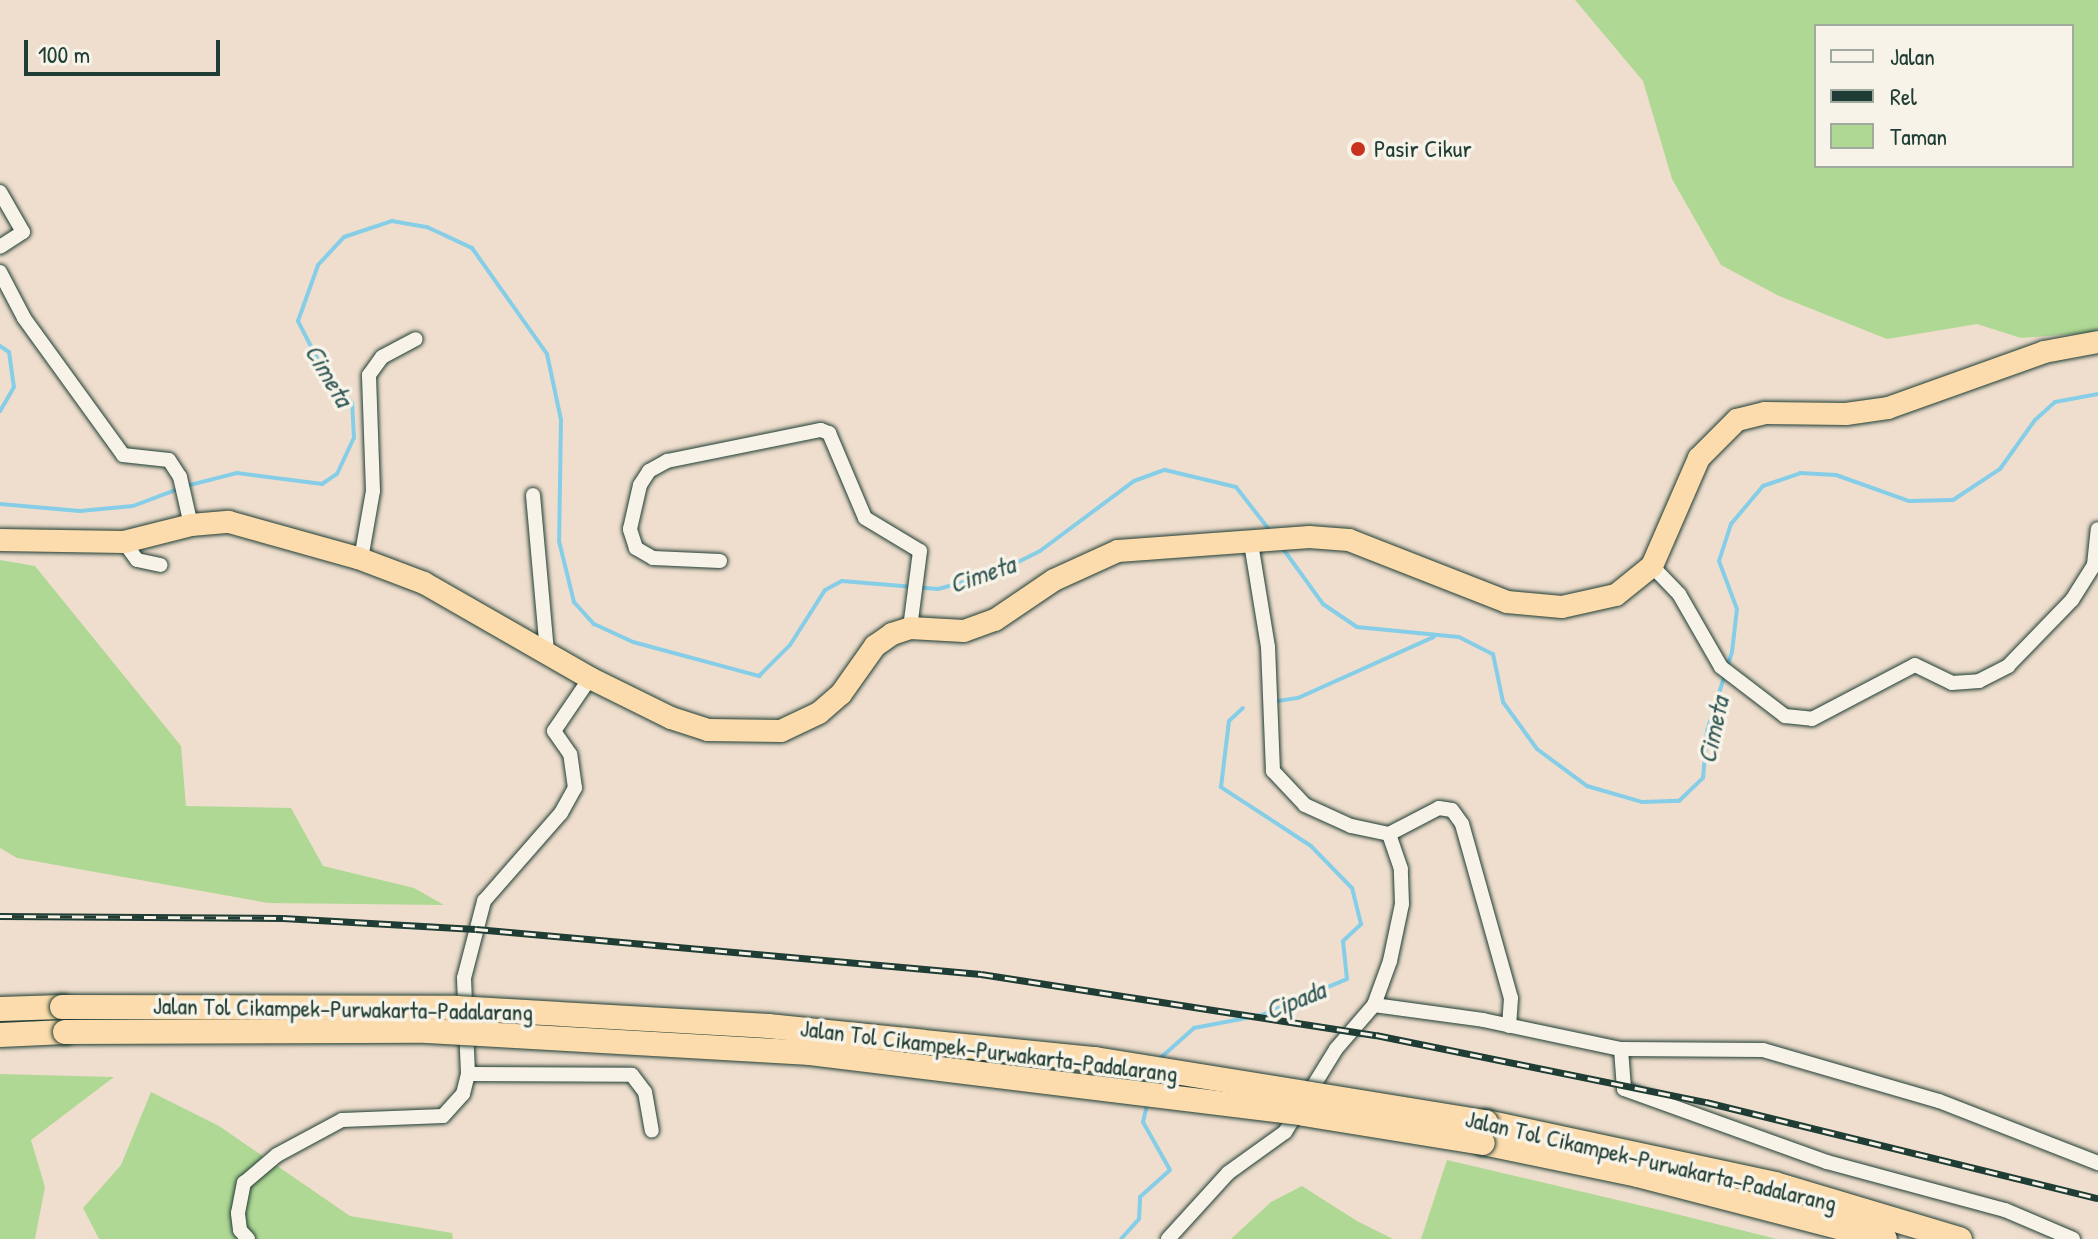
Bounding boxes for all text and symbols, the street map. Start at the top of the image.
scale bar [28,24,224,74]
legend [1814,24,2074,168]
text: 100 m [38,38,90,70]
text: Jalan [1890,40,1935,72]
text: Rel [1890,80,1917,112]
text: Taman [1890,120,1947,152]
place label: Pasir Cikur [1374,135,1472,163]
marker: Pasir Cikur [1349,140,1367,158]
water label: Cimeta [298,338,360,412]
water label: Cimeta [945,548,1019,600]
water label: Cimeta [1691,694,1735,766]
water label: Cipada [1261,974,1329,1026]
street label: Jalan Tol Cikampek–Purwakarta–Padalarang [153,991,533,1027]
street label: Jalan Tol Cikampek–Purwakarta–Padalarang [799,1014,1179,1088]
street label: Jalan Tol Cikampek–Purwakarta–Padalarang [1462,1104,1840,1218]

